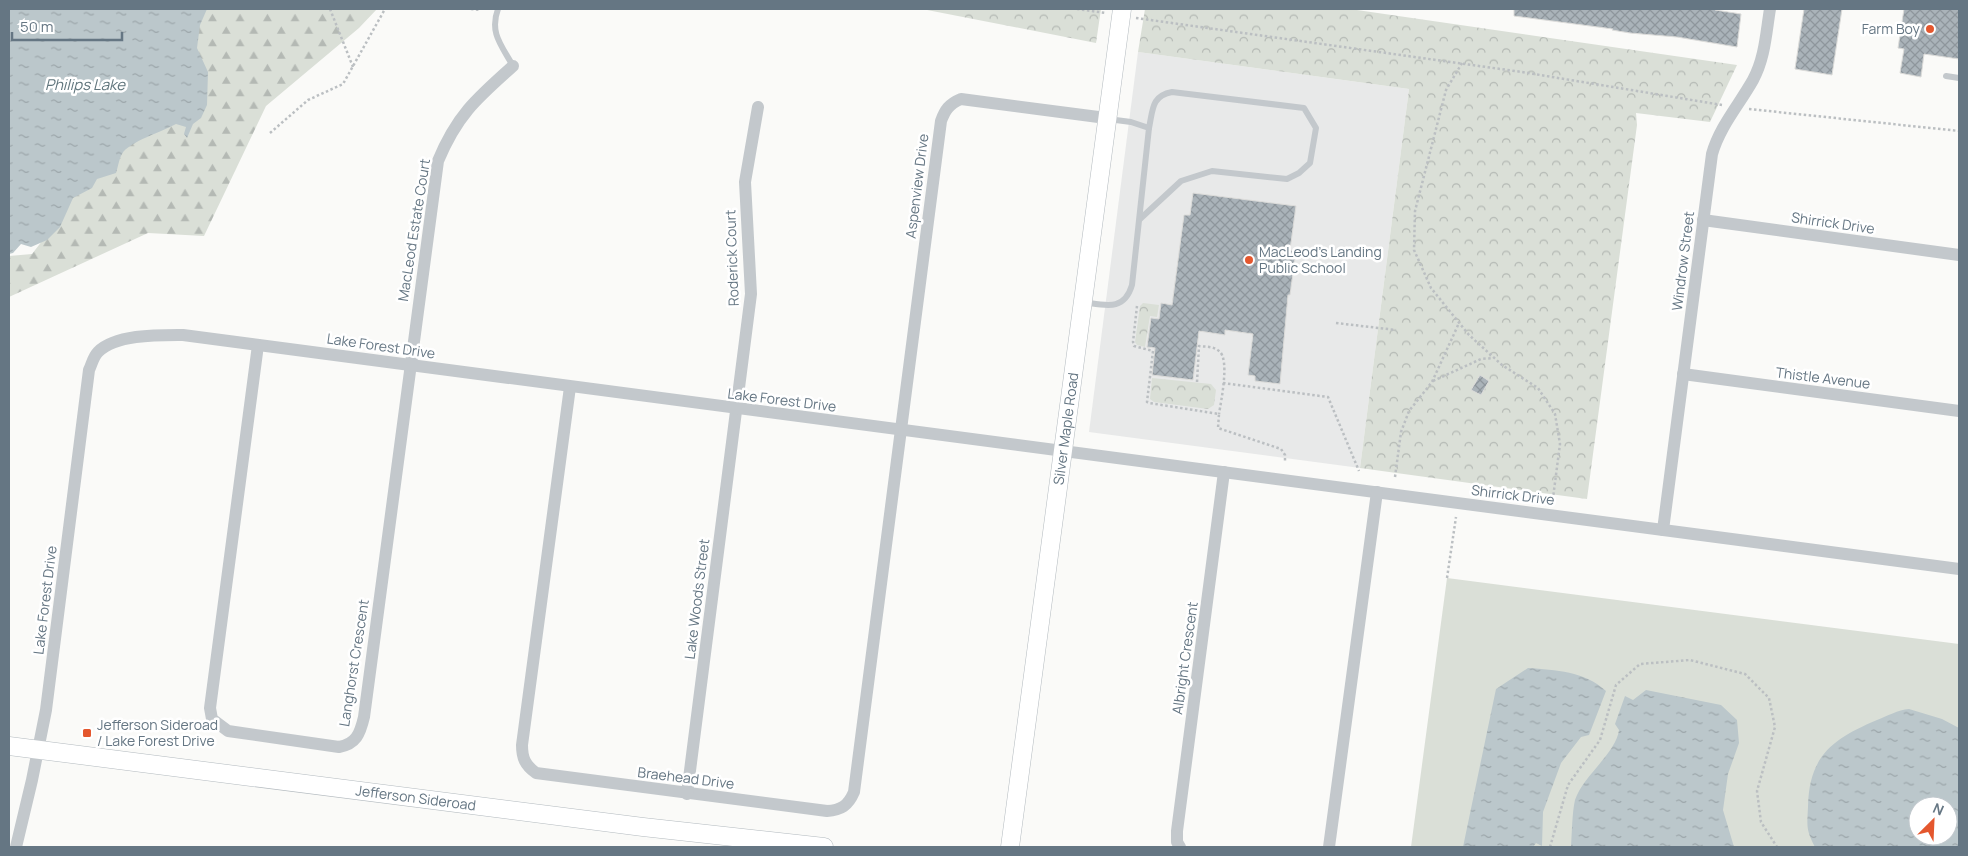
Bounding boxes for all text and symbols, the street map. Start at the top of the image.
scale bar [12,10,122,42]
text: 50 m [20,16,54,37]
place label: Farm Boy [1862,19,1921,38]
marker: Farm Boy [1924,23,1936,35]
water label: Philips Lake [45,74,126,95]
street label: Aspenview Drive [901,132,932,239]
street label: MacLeod Estate Court [393,157,434,303]
street label: Shirrick Drive [1790,207,1876,238]
street label: Roderick Court [720,209,743,307]
street label: Windrow Street [1667,210,1698,312]
place label: MacLeod's Landing Public School [1259,242,1382,277]
marker: MacLeod's Landing Public School [1243,254,1255,266]
street label: Lake Forest Drive [326,328,437,363]
street label: Thistle Avenue [1775,362,1871,393]
street label: Silver Maple Road [1048,371,1082,486]
street label: Lake Forest Drive [727,383,838,416]
street label: Shirrick Drive [1470,480,1556,509]
street label: Lake Woods Street [680,537,713,660]
street label: Lake Forest Drive [28,544,61,655]
street label: Langhorst Crescent [334,598,373,728]
street label: Albright Crescent [1167,600,1202,716]
place label: Jefferson Sideroad / Lake Forest Drive [97,715,218,750]
marker: Jefferson Sideroad / Lake Forest Drive [81,727,93,739]
street label: Braehead Drive [637,762,735,793]
street label: Jefferson Sideroad [354,780,477,815]
north arrow [1908,796,1958,846]
text: N [1930,798,1947,819]

